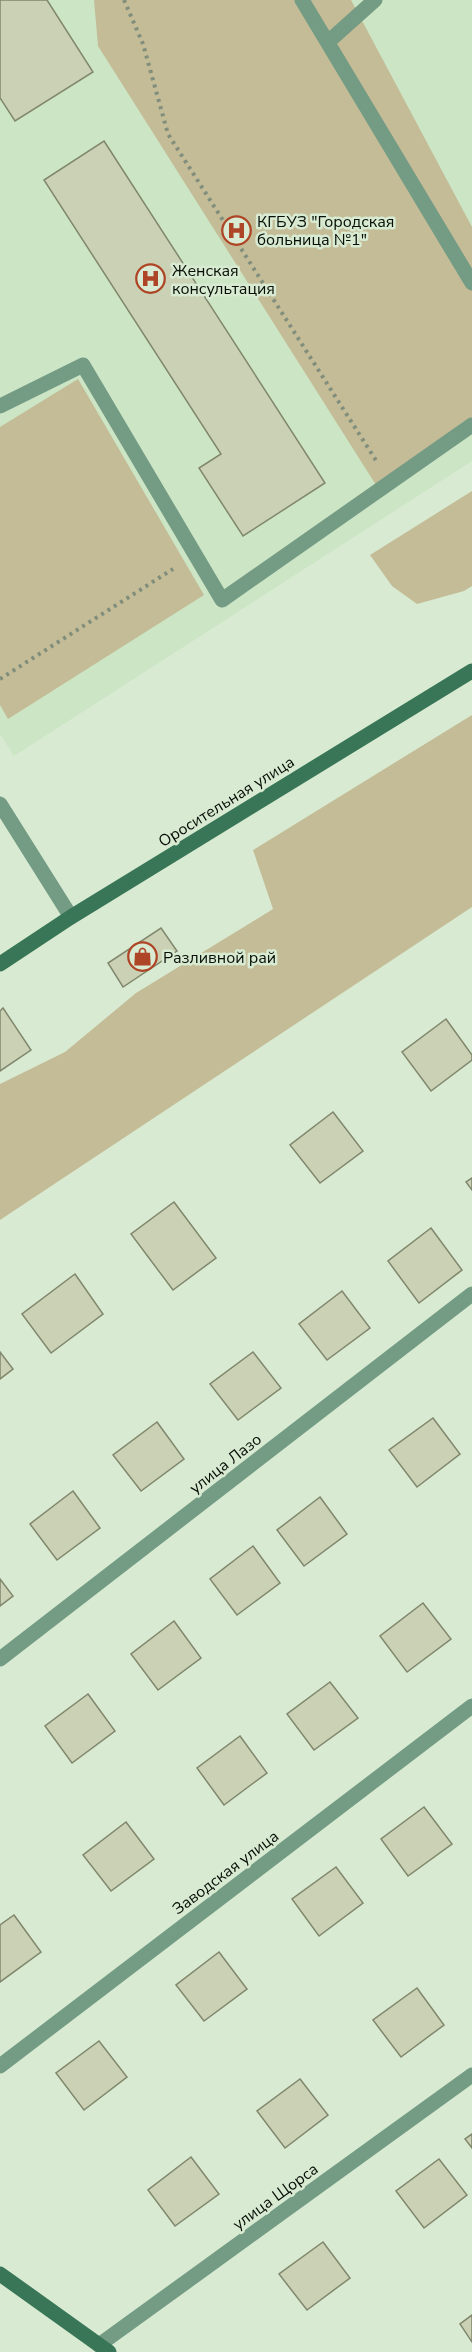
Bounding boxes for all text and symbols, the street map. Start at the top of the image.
place label: КГБУЗ "Городская больница №1" [257,211,394,251]
hospital icon: КГБУЗ "Городская больница №1" [220,214,252,246]
place label: Женская консультация [172,260,275,300]
hospital icon: Женская консультация [135,263,167,295]
street label: Оросительная улица [154,751,299,853]
shop icon: Разливной рай [126,941,158,973]
place label: Разливной рай [163,947,276,969]
street label: улица Лазо [185,1429,266,1499]
street label: Заводская улица [168,1825,283,1920]
street label: улица Щорса [228,2158,323,2235]

